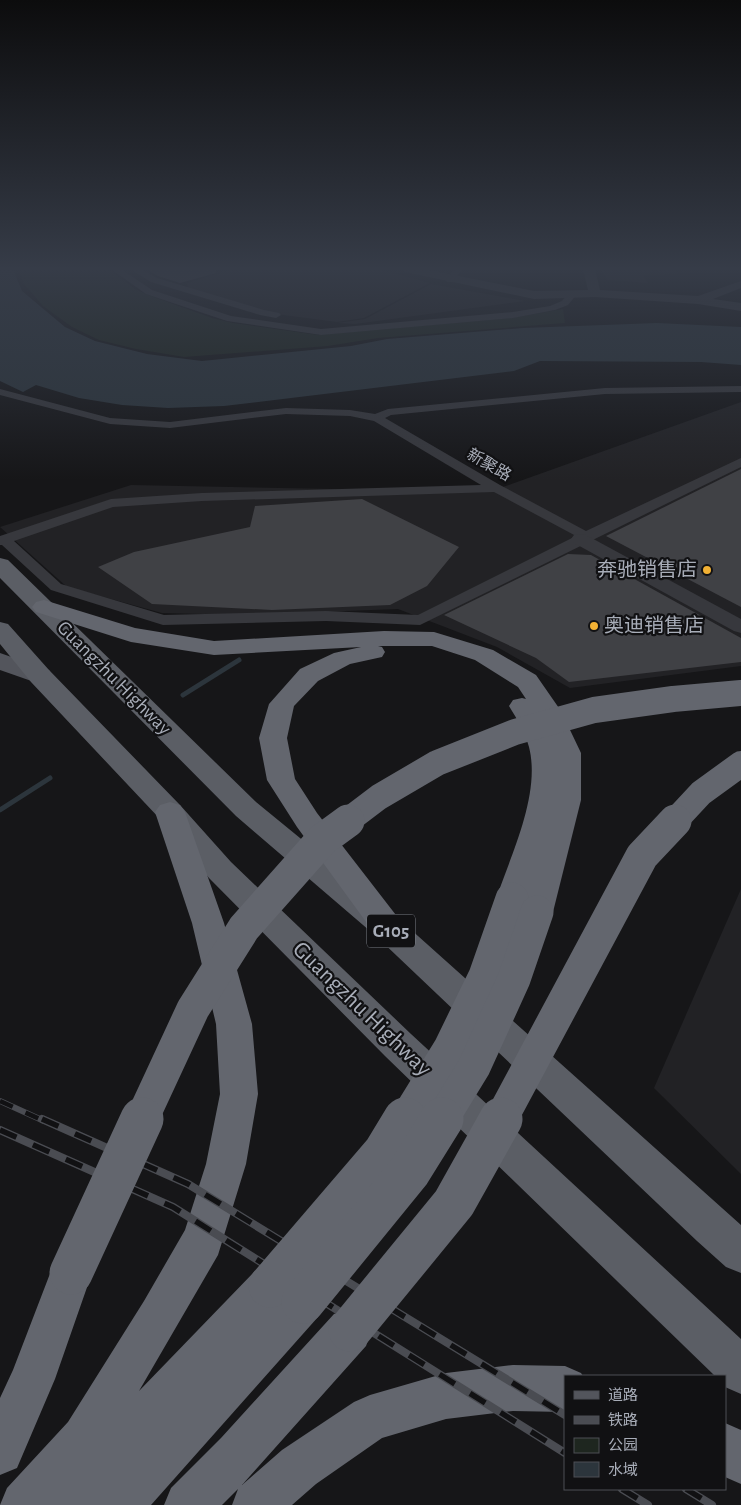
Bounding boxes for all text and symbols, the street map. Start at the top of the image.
street label: 新聚路 [464,445,514,484]
place label: 奔驰销售店 [597,559,697,580]
marker: 奔驰销售店 [701,564,713,576]
place label: 奥迪销售店 [604,615,704,636]
street label: Guangzhu Highway [53,617,175,739]
marker: 奥迪销售店 [588,620,600,632]
road number: G105 [367,914,415,948]
street label: Guangzhu Highway [288,937,436,1081]
legend [564,1375,726,1490]
text: 道路 [608,1387,638,1403]
text: 铁路 [608,1412,638,1428]
text: 公园 [608,1437,638,1453]
text: 水域 [608,1462,638,1478]

